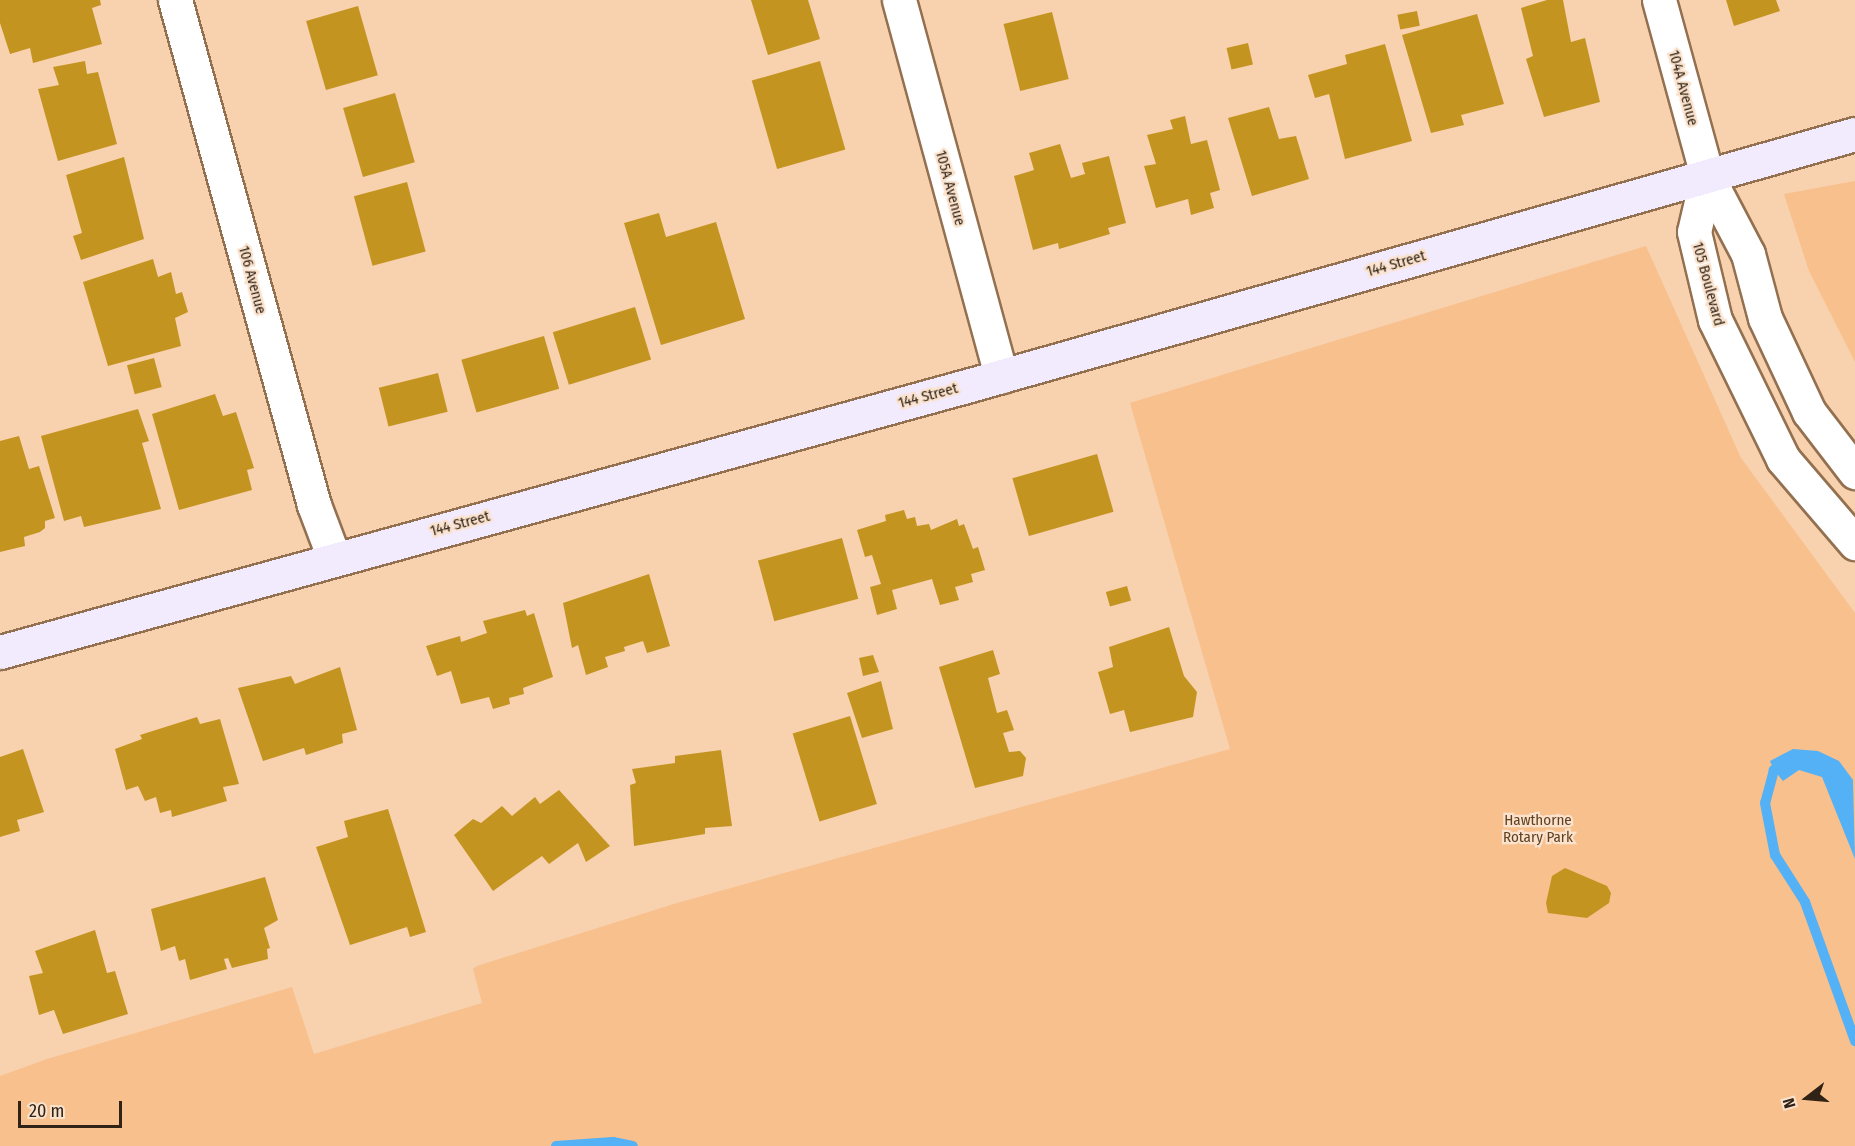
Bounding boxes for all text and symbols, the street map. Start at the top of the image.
street label: 104A Avenue [1664,48,1702,128]
street label: 105A Avenue [931,148,969,228]
street label: 105 Boulevard [1688,240,1728,328]
street label: 106 Avenue [234,244,270,316]
street label: 144 Street [1364,247,1428,281]
street label: 144 Street [896,379,960,413]
street label: 144 Street [428,507,492,541]
park label: Hawthorne Rotary Park [1503,811,1573,846]
north arrow [1777,1068,1837,1128]
scale bar [21,1089,124,1127]
text: N [1779,1096,1800,1110]
text: 20 m [29,1100,64,1122]

